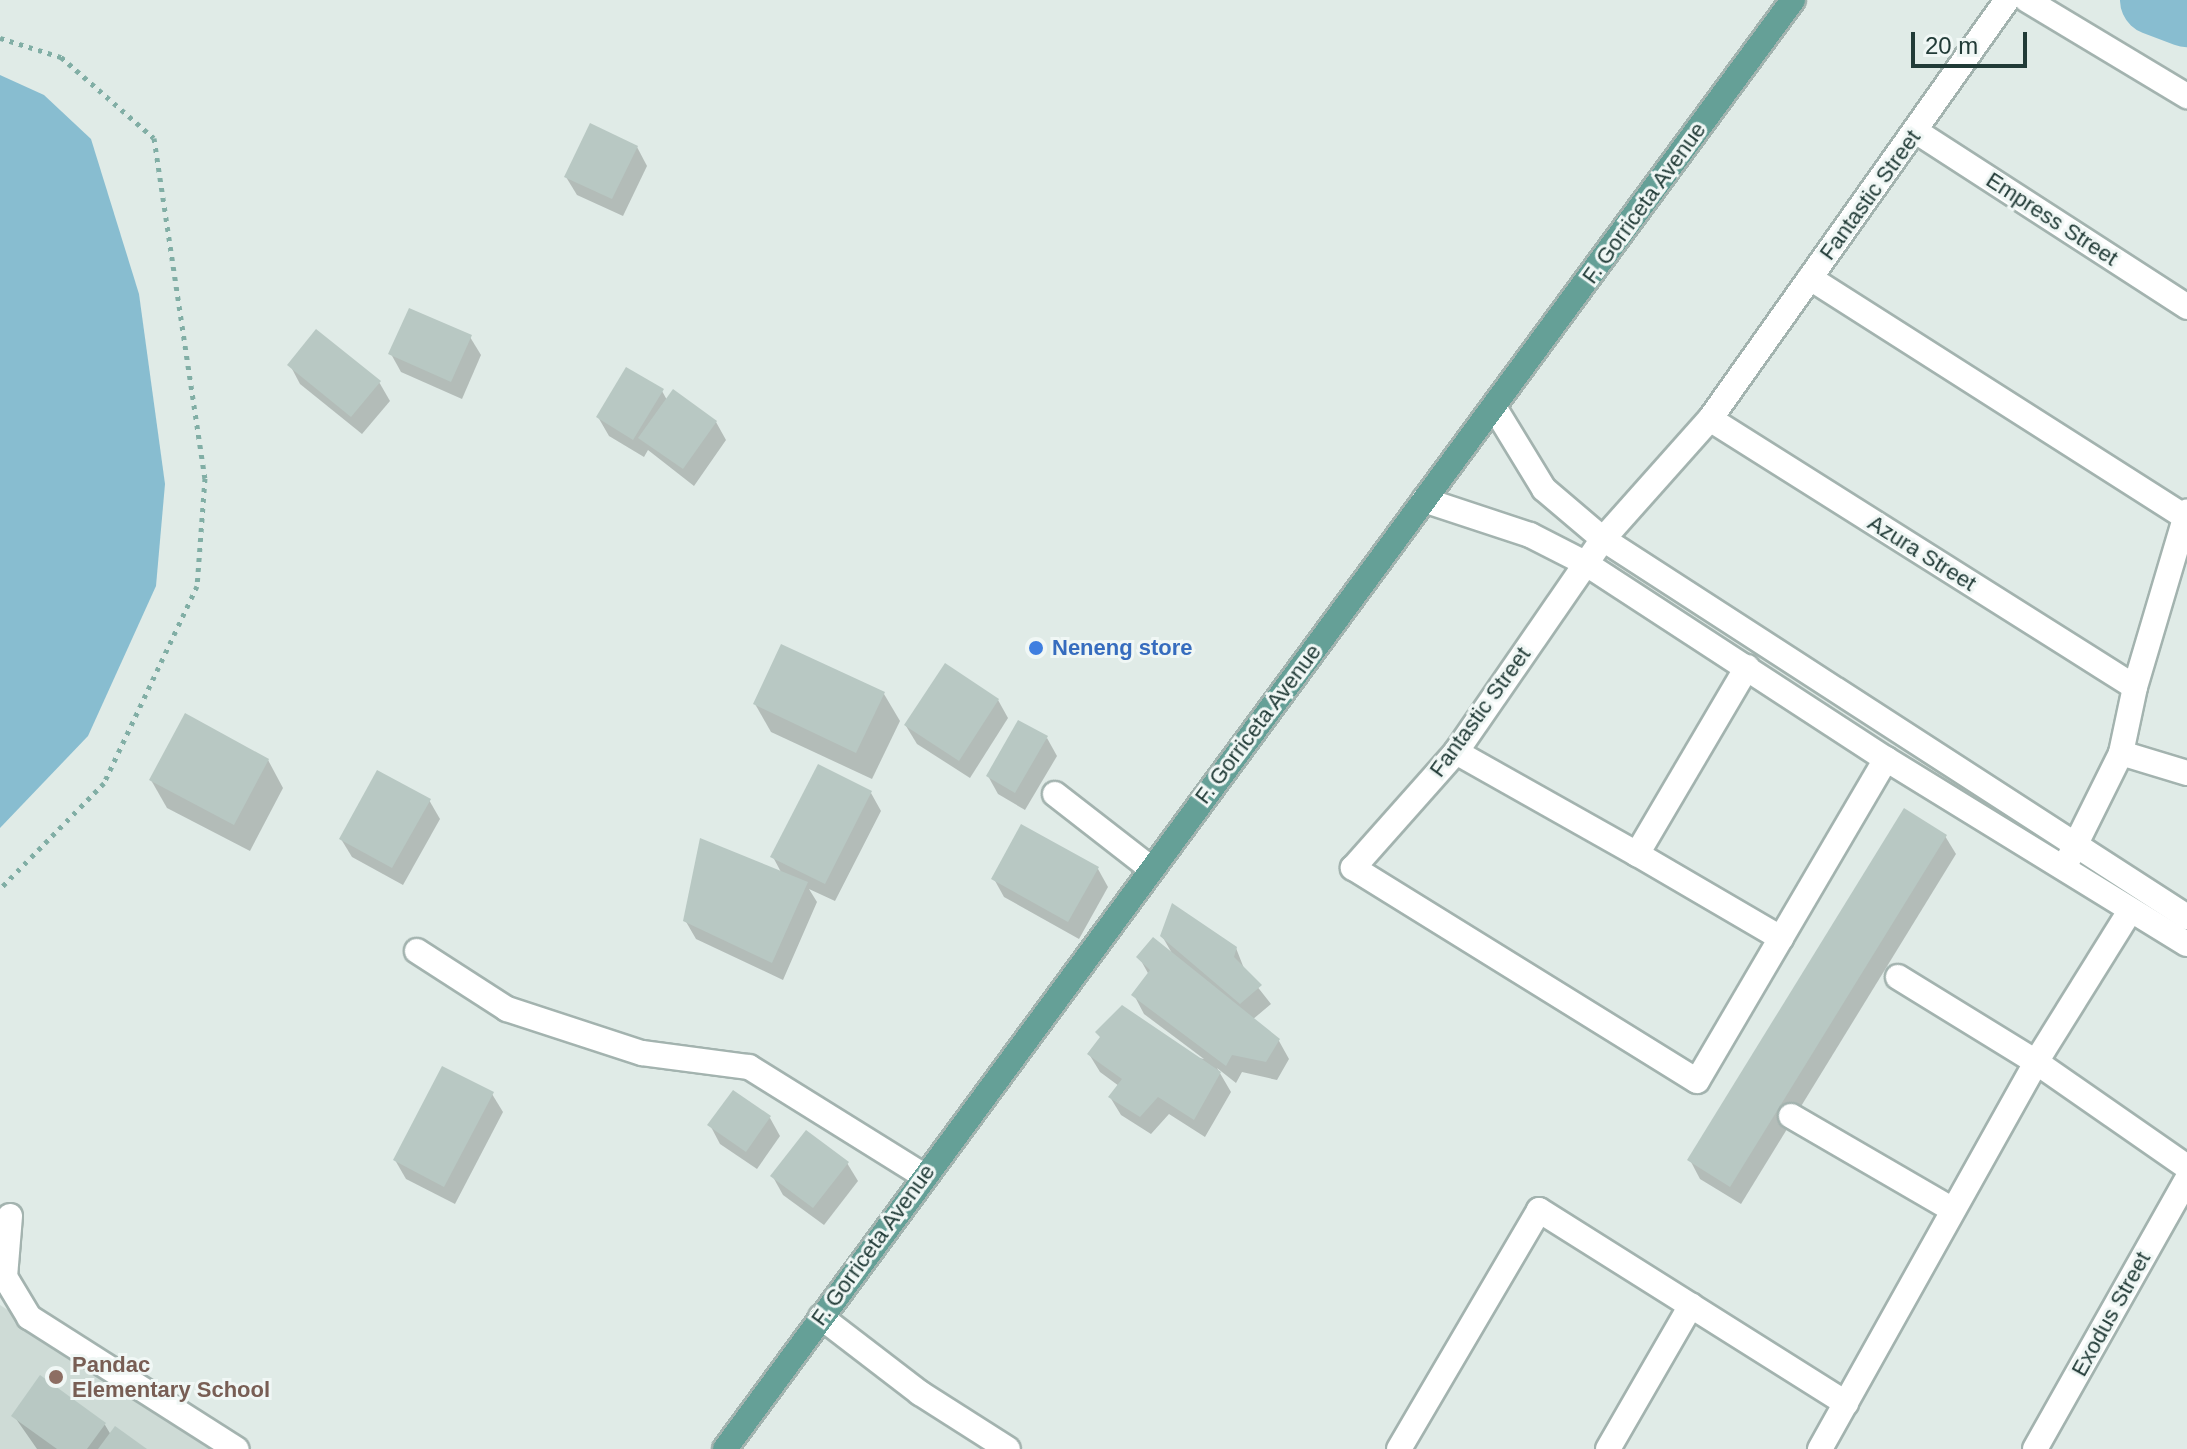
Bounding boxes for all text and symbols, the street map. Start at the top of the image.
scale bar [1915,16,2031,66]
text: 20 m [1925,32,1978,59]
street label: F. Gorriceta Avenue [1576,117,1712,289]
street label: Fantastic Street [1814,125,1926,265]
street label: Empress Street [1981,167,2123,271]
street label: Azura Street [1863,509,1981,597]
place label: Neneng store [1052,635,1193,661]
marker: Neneng store [1027,639,1045,657]
street label: F. Gorriceta Avenue [1189,639,1327,809]
street label: Fantastic Street [1424,642,1536,782]
street label: F. Gorriceta Avenue [805,1159,941,1331]
street label: Exodus Street [2066,1247,2156,1381]
place label: Pandac Elementary School [72,1351,270,1402]
marker: Pandac Elementary School [47,1368,65,1386]

